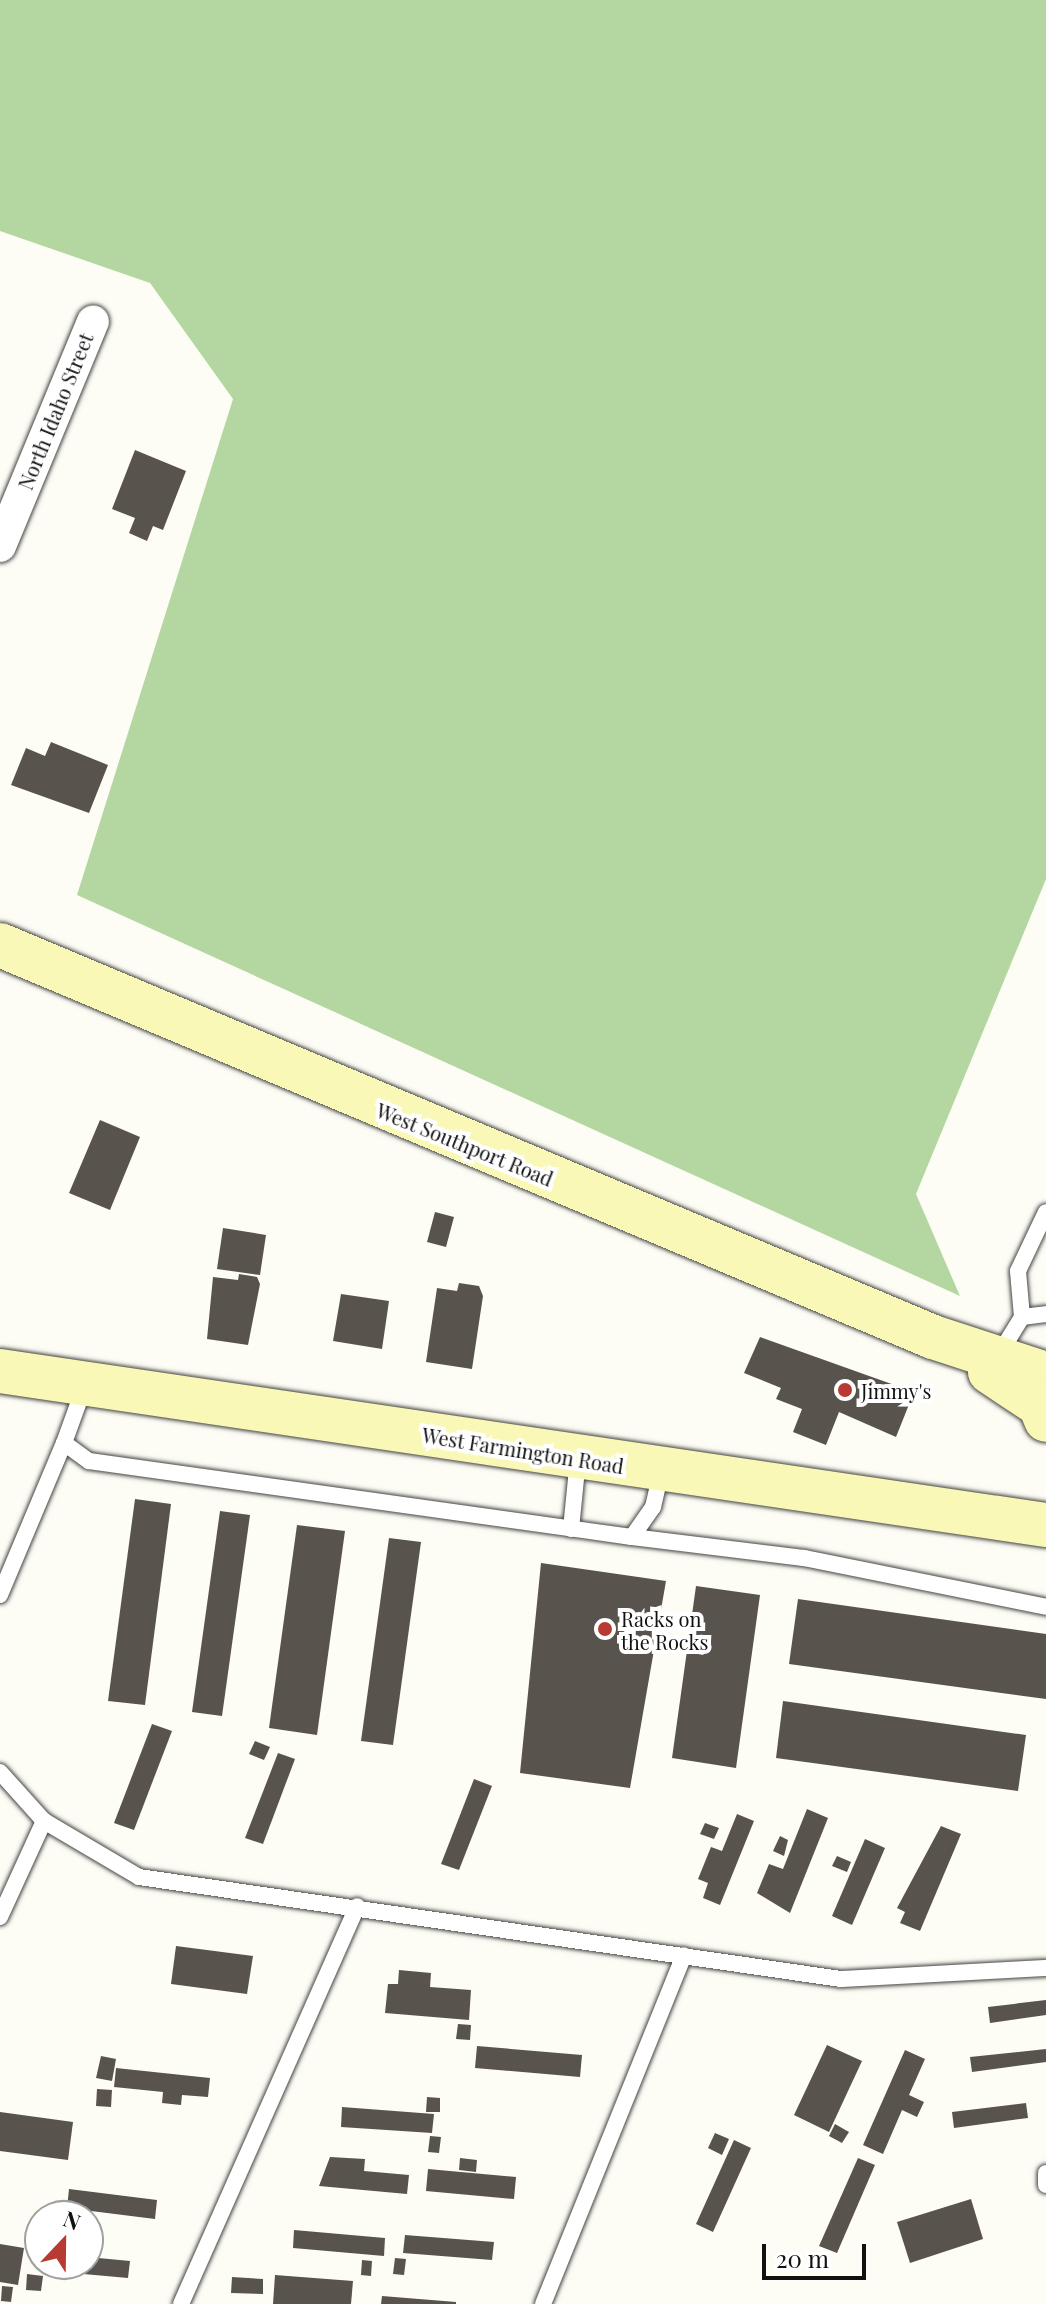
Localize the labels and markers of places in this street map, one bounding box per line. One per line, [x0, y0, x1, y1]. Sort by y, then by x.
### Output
place label: Jimmy's [861, 1378, 931, 1402]
marker: Jimmy's [836, 1381, 854, 1399]
place label: Racks on the Rocks [621, 1606, 709, 1653]
marker: Racks on the Rocks [596, 1620, 614, 1638]

